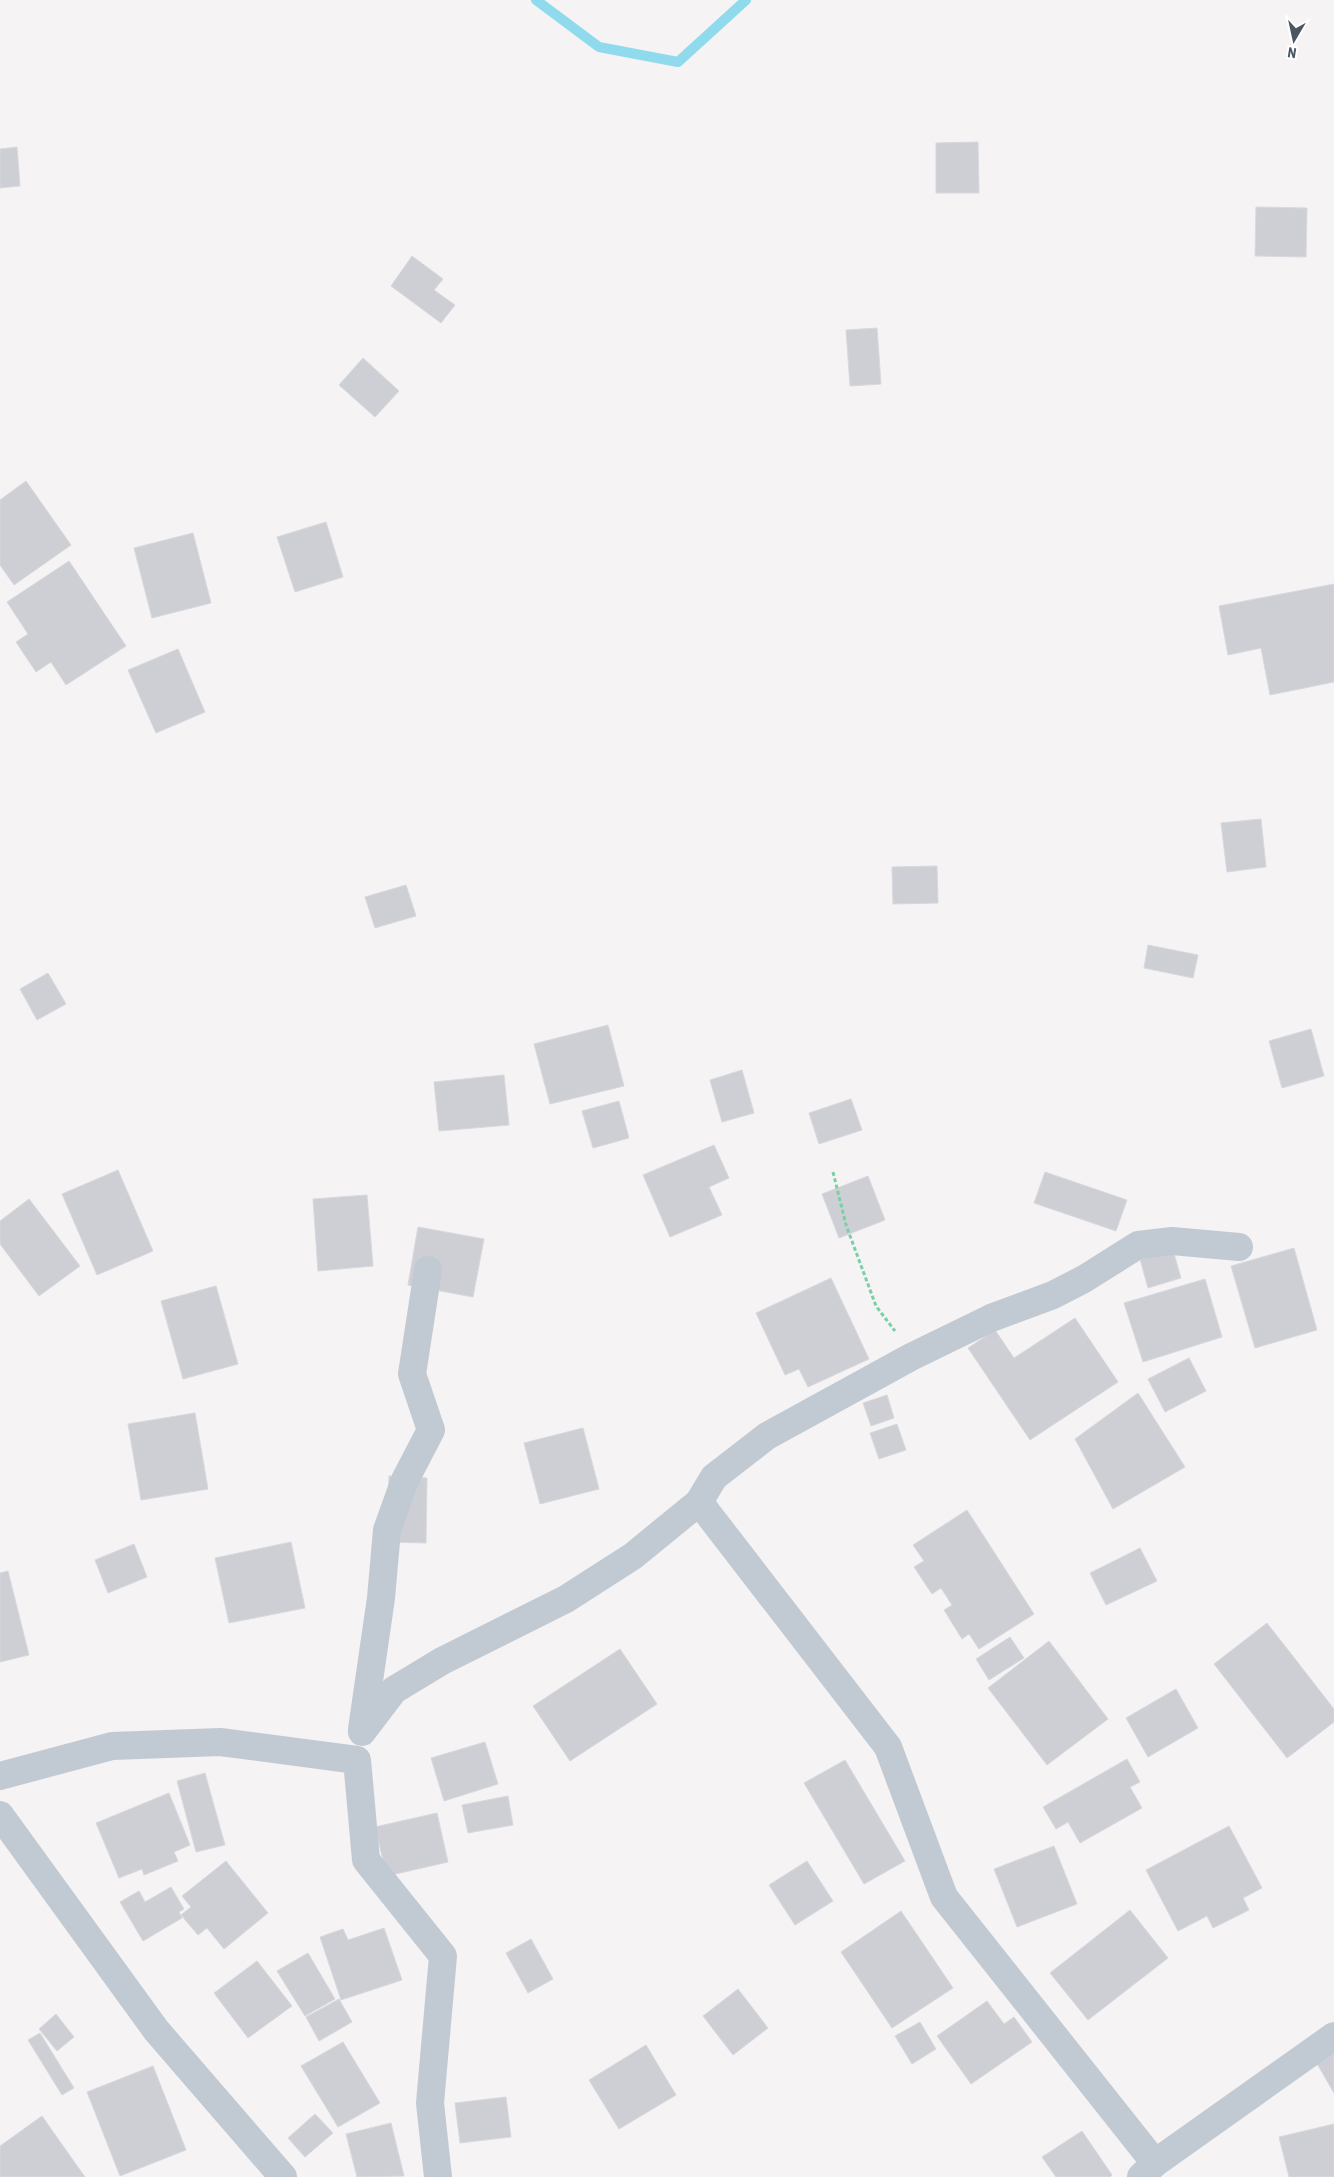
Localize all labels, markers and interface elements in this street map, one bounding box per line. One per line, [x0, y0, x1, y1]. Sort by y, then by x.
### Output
north arrow [1269, 15, 1319, 65]
text: N [1286, 44, 1297, 61]

